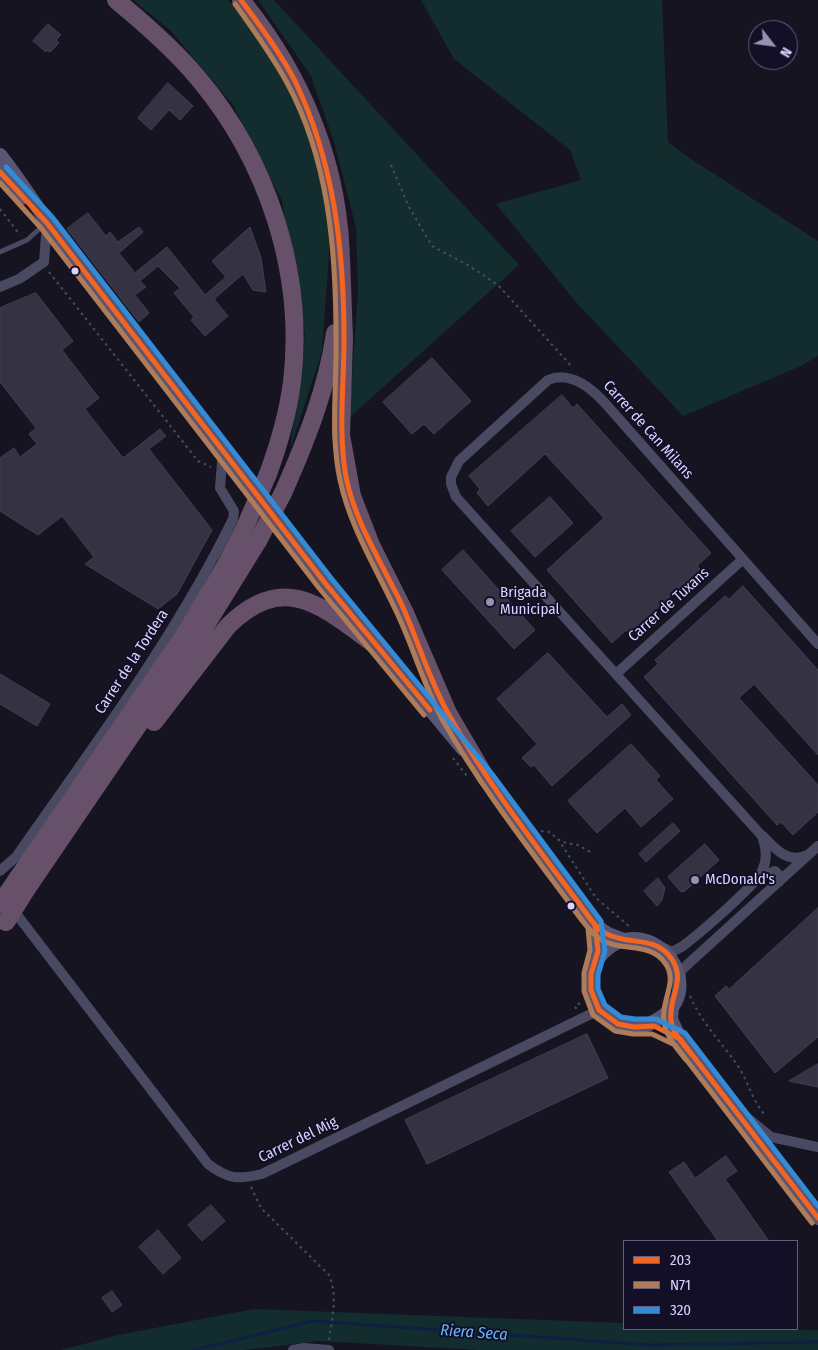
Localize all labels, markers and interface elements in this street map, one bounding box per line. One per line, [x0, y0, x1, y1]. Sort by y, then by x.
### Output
north arrow [748, 20, 798, 70]
text: N [776, 44, 795, 60]
unlabelled marker [70, 266, 80, 276]
street label: Carrer de Can Milans [599, 377, 697, 483]
street label: Carrer de Tuxans [625, 564, 713, 646]
place label: Brigada Municipal [500, 584, 559, 619]
marker: Brigada Municipal [484, 596, 496, 608]
street label: Carrer de la Tordera [91, 606, 173, 718]
place label: McDonald's [705, 871, 775, 889]
marker: McDonald's [689, 874, 701, 886]
unlabelled marker [566, 901, 576, 911]
street label: Carrer del Mig [256, 1113, 340, 1167]
legend [623, 1240, 798, 1330]
text: 203 [670, 1251, 691, 1269]
text: N71 [670, 1276, 691, 1294]
text: 320 [670, 1301, 691, 1319]
water label: Riera Seca [440, 1321, 508, 1345]

